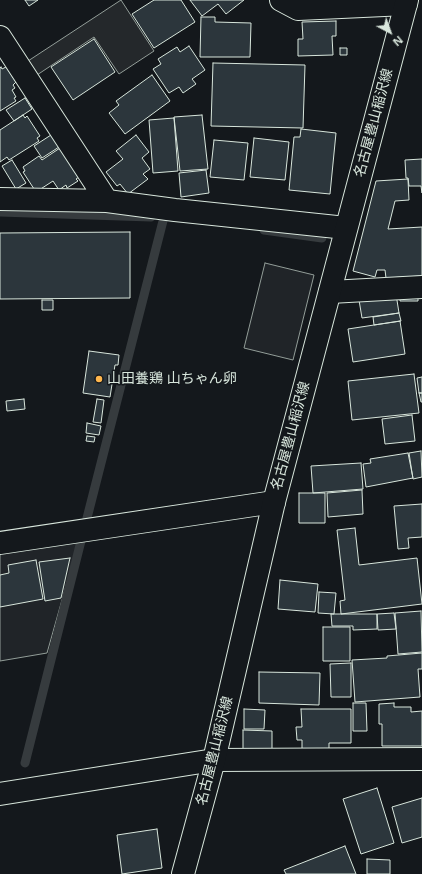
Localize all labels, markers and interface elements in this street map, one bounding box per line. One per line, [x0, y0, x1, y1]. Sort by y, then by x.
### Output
north arrow [370, 12, 410, 52]
text: N [390, 33, 407, 50]
street label: 名古屋豊山稲沢線 [351, 67, 397, 179]
place label: 山田養鶏 山ちゃん卵 [107, 371, 237, 387]
marker: 山田養鶏 山ちゃん卵 [94, 374, 104, 384]
street label: 名古屋豊山稲沢線 [268, 380, 314, 492]
street label: 名古屋豊山稲沢線 [193, 695, 237, 807]

